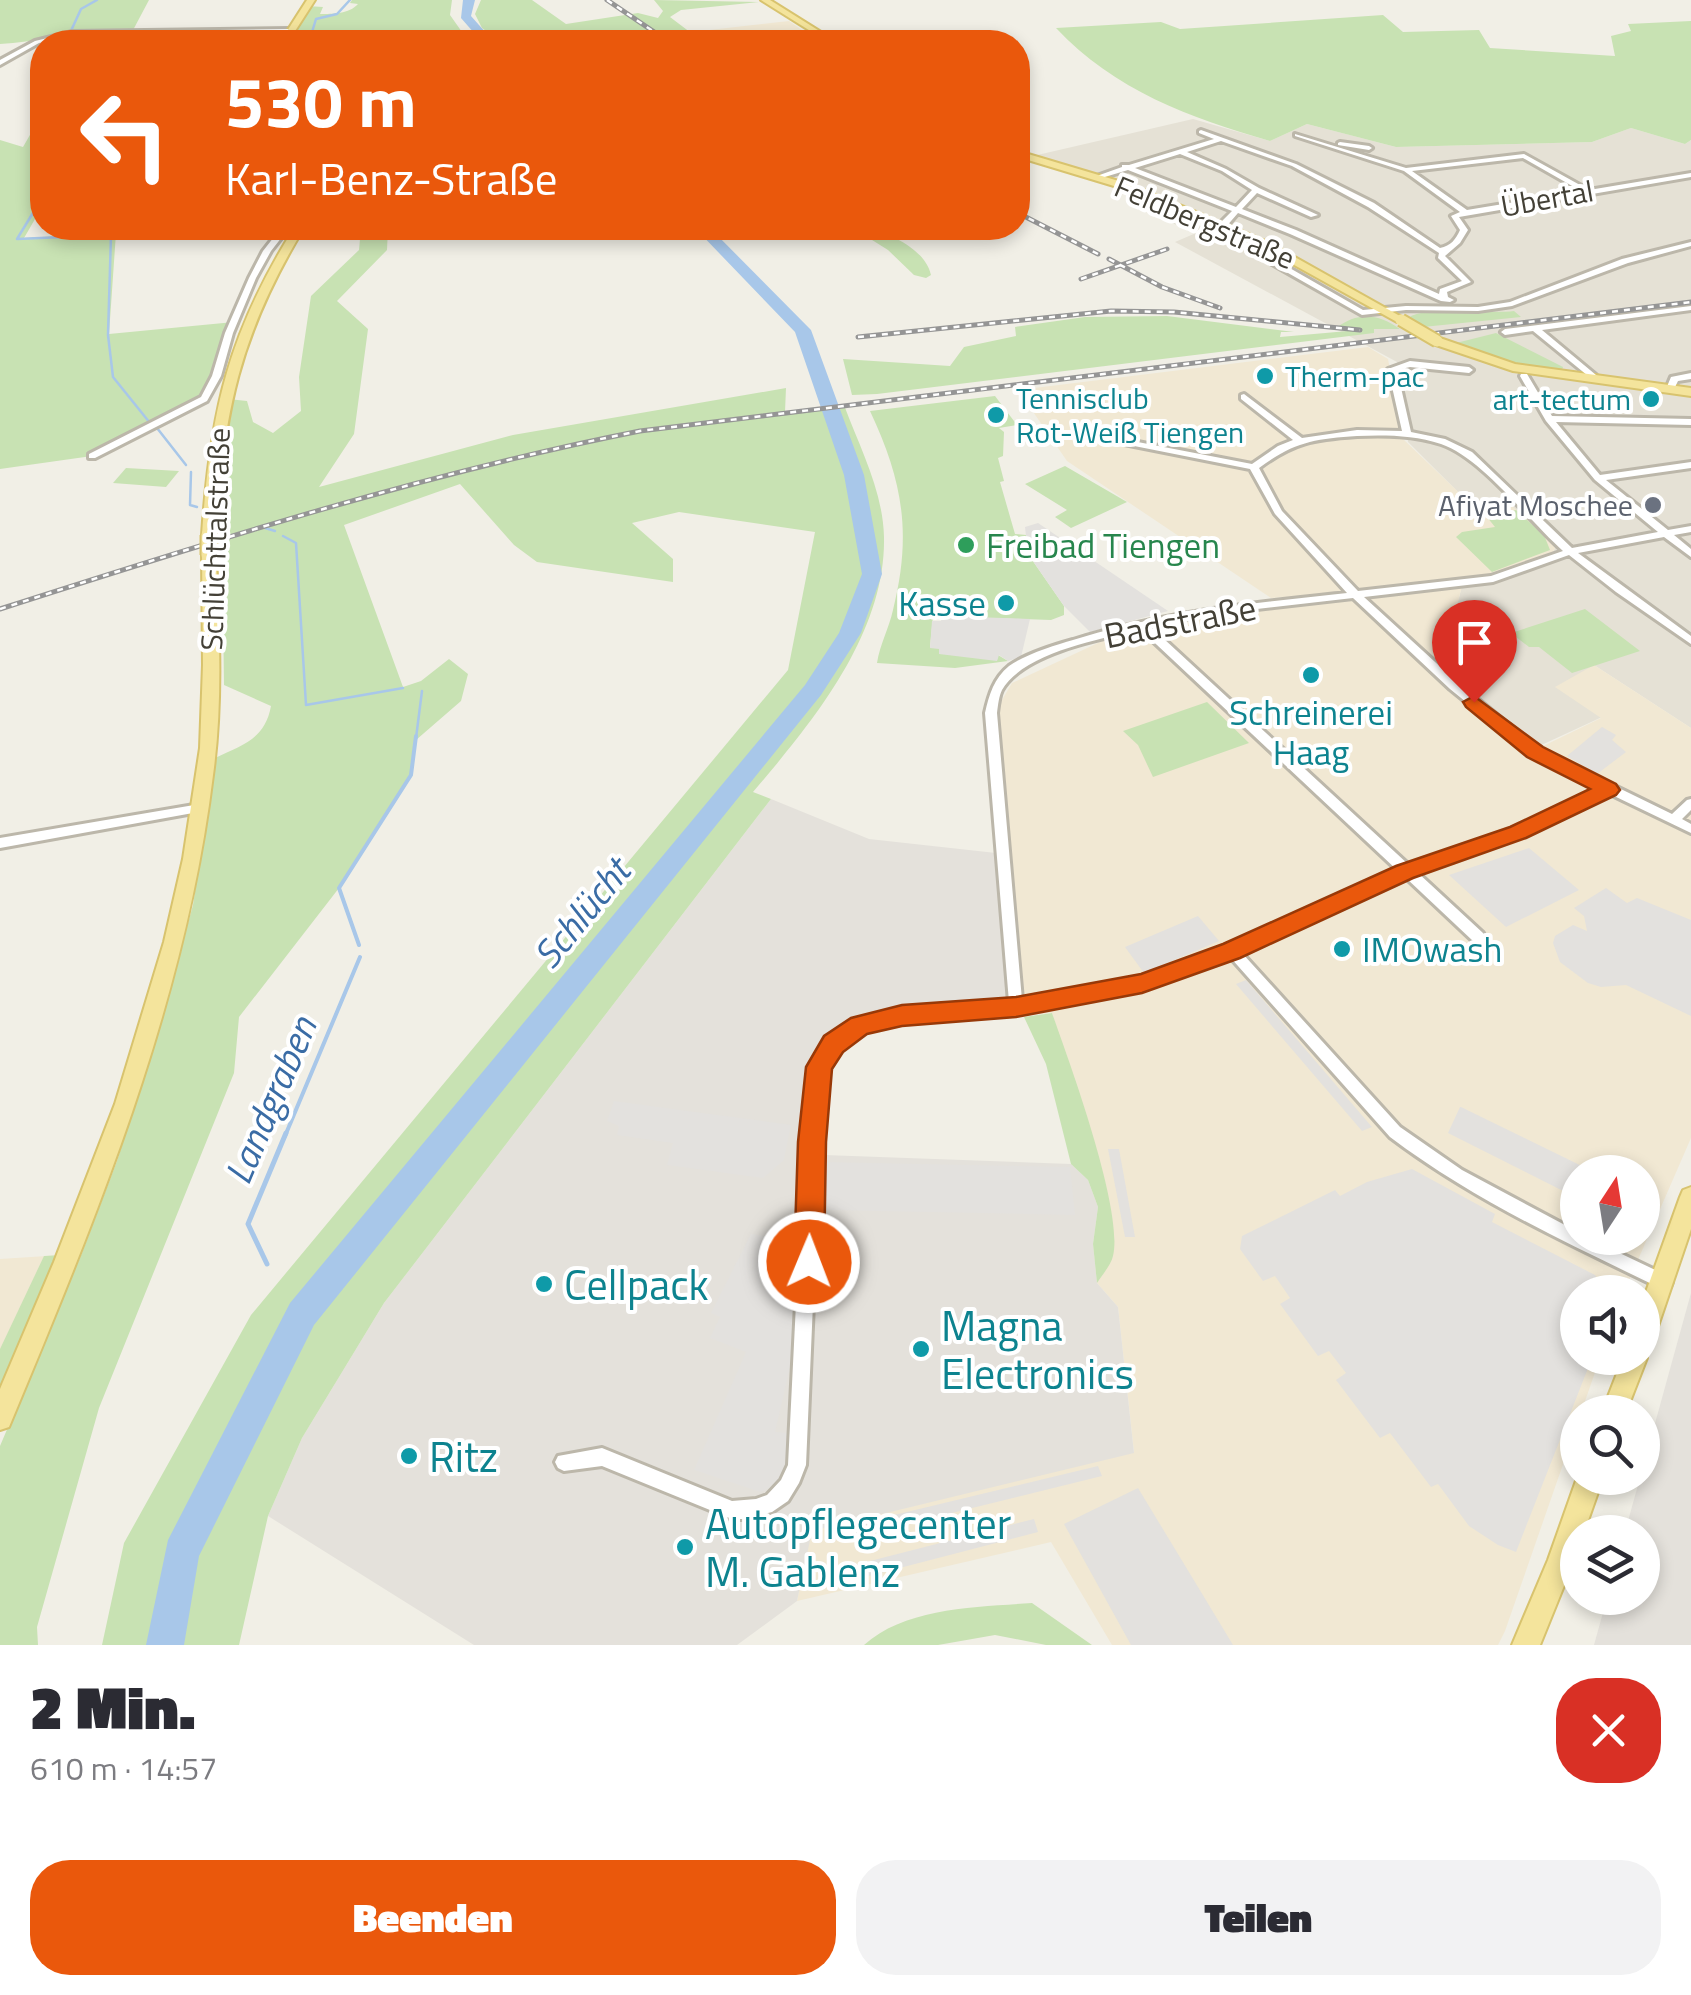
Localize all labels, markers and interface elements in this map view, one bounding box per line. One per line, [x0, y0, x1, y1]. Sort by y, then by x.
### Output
text: 530 m [225, 48, 417, 154]
icon: left [60, 70, 190, 200]
text: Karl-Benz-Straße [225, 144, 557, 212]
street label: Feldbergstraße [1108, 163, 1302, 281]
street label: Übertal [1497, 167, 1597, 229]
place label: Therm-pac [1285, 353, 1425, 399]
marker: Therm-pac [1254, 365, 1276, 387]
place label: Tennisclub Rot-Weiß Tiengen [1016, 375, 1244, 455]
place label: art-tectum [1493, 376, 1631, 422]
marker: art-tectum [1640, 388, 1662, 410]
marker: Tennisclub Rot-Weiß Tiengen [985, 404, 1007, 426]
street label: Schlüchttalstraße [188, 427, 242, 651]
place label: Afiyat Moschee [1438, 482, 1633, 528]
marker: Afiyat Moschee [1642, 494, 1664, 516]
place label: Freibad Tiengen [986, 518, 1220, 572]
marker: Freibad Tiengen [955, 534, 977, 556]
place label: Kasse [898, 576, 986, 630]
street label: Badstraße [1099, 580, 1261, 662]
marker: Kasse [995, 592, 1017, 614]
pin [1432, 600, 1517, 703]
icon: arrive [1447, 615, 1502, 670]
marker: Schreinerei Haag [1300, 664, 1322, 686]
place label: Schreinerei Haag [1229, 685, 1393, 779]
water label: Schlücht [519, 842, 646, 980]
place label: IMOwash [1362, 922, 1502, 976]
marker: IMOwash [1331, 938, 1353, 960]
water label: Landgraben [209, 1006, 332, 1193]
north arrow [1560, 1155, 1660, 1255]
map controls [1560, 1155, 1660, 1615]
position arrow [757, 1210, 861, 1314]
place label: Cellpack [564, 1252, 709, 1316]
marker: Cellpack [533, 1273, 555, 1295]
button: sound [1560, 1275, 1660, 1375]
place label: Magna Electronics [941, 1293, 1134, 1405]
marker: Magna Electronics [910, 1338, 932, 1360]
button: search [1560, 1395, 1660, 1495]
place label: Ritz [429, 1424, 498, 1488]
marker: Ritz [398, 1445, 420, 1467]
place label: Autopflegecenter M. Gablenz [705, 1491, 1011, 1603]
button: layers [1560, 1515, 1660, 1615]
marker: Autopflegecenter M. Gablenz [674, 1536, 696, 1558]
text: 2 Min. [30, 1661, 196, 1752]
button: close [1556, 1678, 1661, 1783]
text: 610 m · 14:57 [30, 1744, 217, 1792]
button: Beenden [30, 1860, 836, 1975]
button: Teilen [856, 1860, 1661, 1975]

